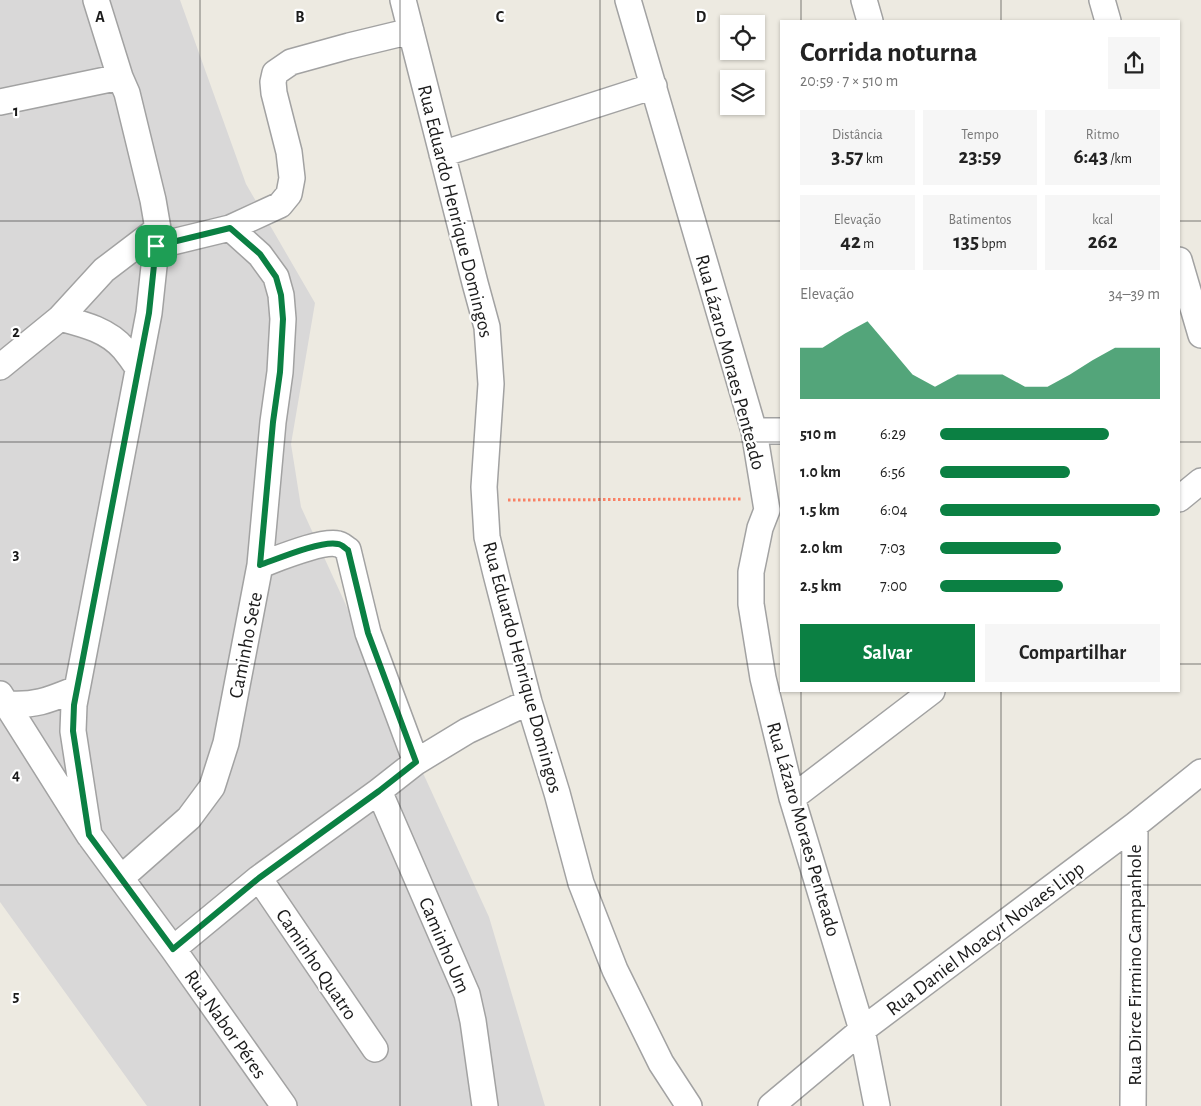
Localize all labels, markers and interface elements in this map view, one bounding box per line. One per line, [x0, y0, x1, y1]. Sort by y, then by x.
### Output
text: A [95, 9, 105, 25]
text: B [295, 9, 305, 25]
text: C [496, 9, 505, 25]
text: D [696, 9, 707, 25]
map controls [720, 15, 765, 115]
button: locate [720, 15, 765, 60]
button: share [1108, 37, 1160, 89]
text: Corrida noturna [800, 39, 978, 67]
button: layers [720, 70, 765, 115]
text: 20:59 · 7 × 510 m [800, 73, 898, 89]
street label: Rua Eduardo Henrique Domingos [414, 83, 496, 340]
text: 1 [13, 103, 19, 119]
text: Distância [832, 128, 883, 142]
text: Tempo [961, 128, 999, 142]
text: Ritmo [1086, 128, 1120, 142]
text: 3.57 [831, 146, 863, 167]
text: 23:59 [959, 146, 1001, 167]
text: 6:43 [1073, 146, 1108, 167]
text: km [863, 152, 883, 166]
text: /km [1108, 152, 1132, 166]
text: Elevação [834, 213, 881, 227]
text: Batimentos [948, 213, 1012, 227]
text: kcal [1092, 213, 1113, 227]
pin [135, 225, 177, 267]
text: 42 [840, 231, 861, 252]
text: 135 [953, 231, 979, 252]
text: 262 [1088, 231, 1118, 252]
icon: arrive [142, 232, 170, 260]
text: m [861, 237, 874, 251]
text: bpm [979, 237, 1007, 251]
street label: Rua Lázaro Moraes Penteado [692, 252, 768, 472]
text: Elevação [800, 286, 854, 302]
text: 34–39 m [1109, 286, 1160, 302]
text: 2 [12, 324, 20, 340]
text: 510 m [800, 426, 836, 442]
text: 6:29 [880, 426, 906, 442]
text: 1.0 km [800, 464, 841, 480]
text: 6:56 [880, 464, 905, 480]
text: 1.5 km [800, 502, 840, 518]
text: 6:04 [880, 502, 907, 518]
street label: Rua Eduardo Henrique Domingos [479, 539, 565, 795]
text: 2.0 km [800, 540, 843, 556]
text: 7:03 [880, 540, 905, 556]
text: 3 [13, 546, 20, 562]
text: 2.5 km [800, 578, 841, 594]
text: 7:00 [880, 578, 907, 594]
street label: Caminho Sete [226, 590, 266, 700]
button: Salvar [800, 624, 975, 682]
button: Compartilhar [985, 624, 1160, 682]
street label: Rua Lázaro Moraes Penteado [763, 720, 843, 939]
text: 4 [12, 767, 20, 783]
street label: Rua Dirce Firmino Campanhole [1125, 844, 1145, 1086]
street label: Rua Daniel Moacyr Novaes Lipp [883, 858, 1088, 1020]
street label: Caminho Um [415, 894, 473, 996]
street label: Caminho Quatro [272, 906, 361, 1024]
street label: Rua Nabor Péres [180, 967, 270, 1083]
text: 5 [13, 988, 20, 1004]

